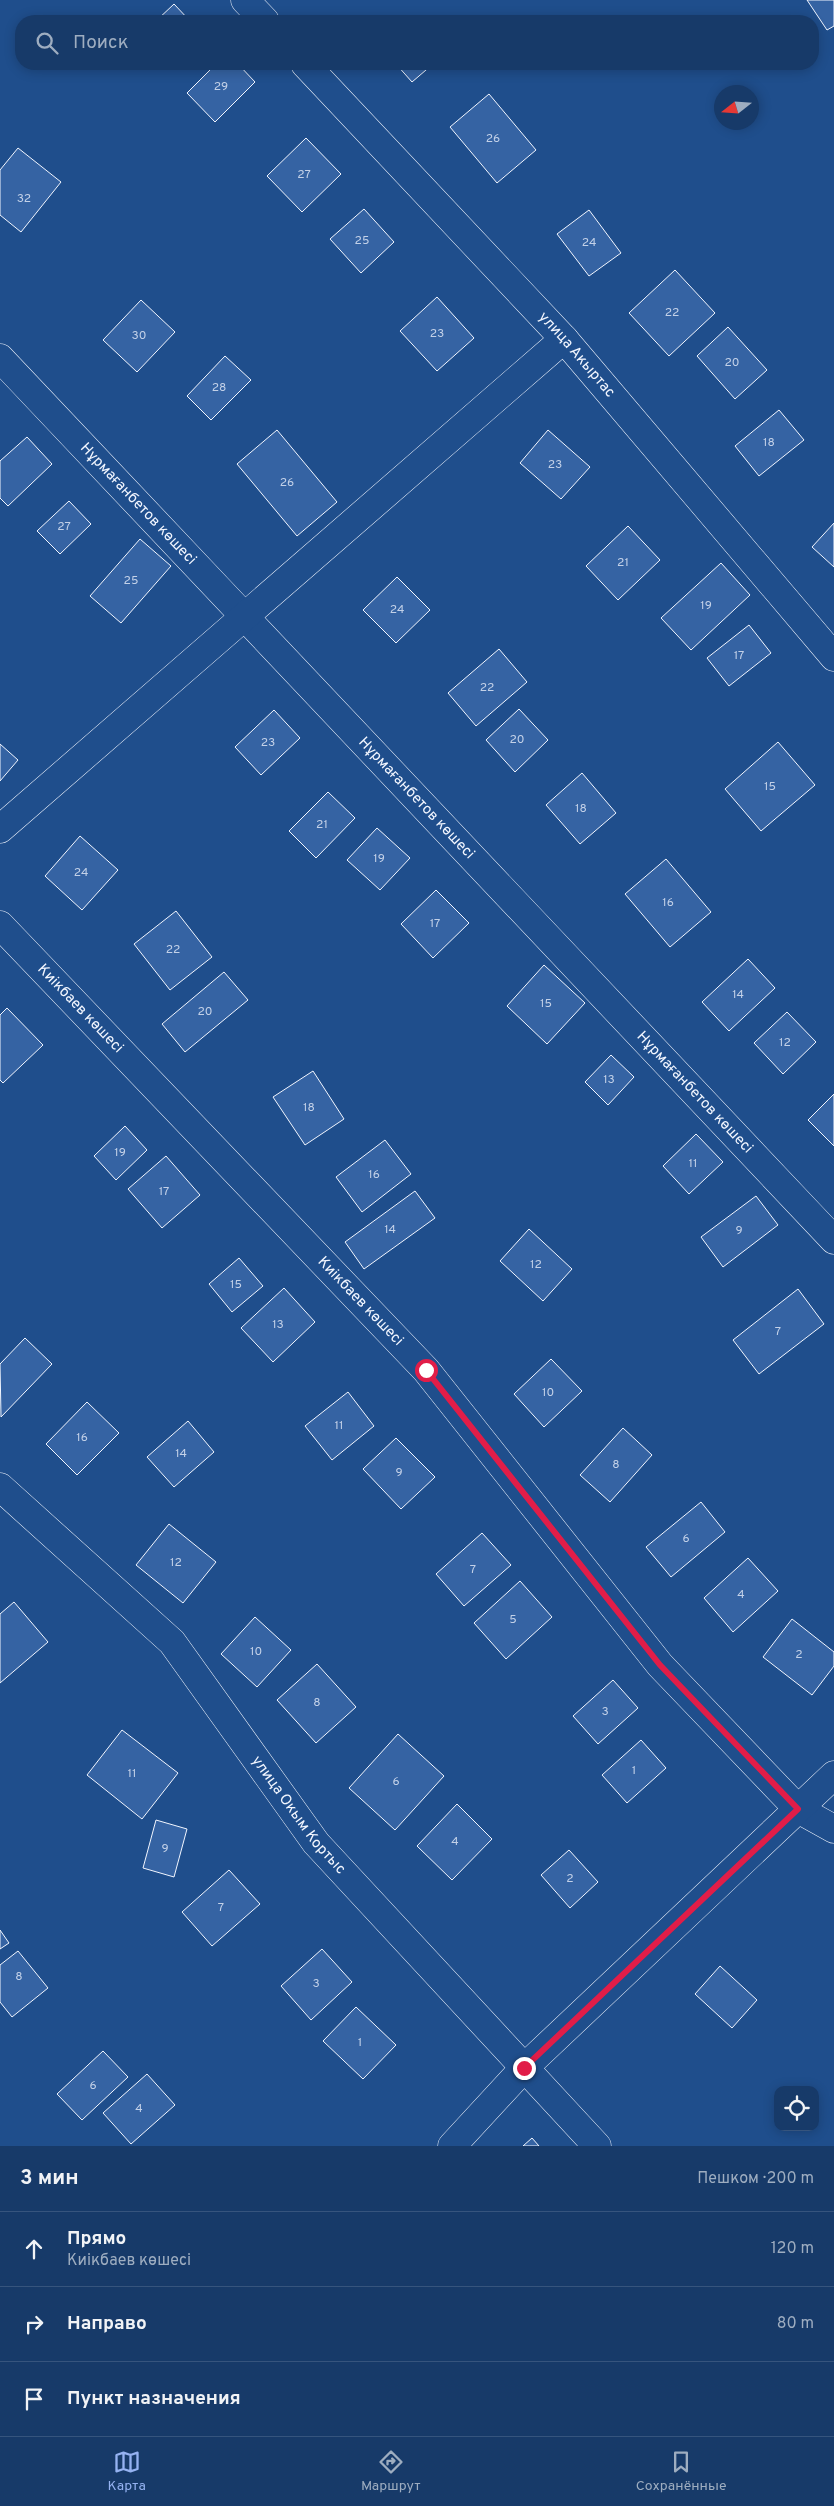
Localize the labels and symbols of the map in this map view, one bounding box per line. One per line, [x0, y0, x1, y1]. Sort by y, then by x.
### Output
house number: 29 [214, 79, 228, 95]
north arrow [714, 85, 759, 130]
house number: 26 [486, 131, 500, 147]
house number: 27 [297, 167, 311, 183]
house number: 32 [17, 191, 31, 207]
house number: 25 [355, 233, 369, 249]
house number: 24 [582, 235, 596, 251]
house number: 22 [665, 305, 679, 321]
street label: улица Акыртас [534, 308, 619, 402]
house number: 23 [430, 326, 444, 342]
house number: 30 [132, 328, 146, 344]
house number: 20 [724, 355, 740, 371]
house number: 28 [212, 380, 226, 396]
house number: 18 [763, 435, 775, 451]
street label: Нұрмағанбетов көшесі [76, 439, 200, 569]
house number: 23 [548, 457, 562, 473]
house number: 26 [280, 475, 294, 491]
house number: 27 [57, 519, 71, 535]
house number: 21 [617, 555, 629, 571]
house number: 25 [124, 573, 138, 589]
house number: 19 [700, 598, 712, 614]
house number: 24 [390, 602, 404, 618]
house number: 17 [734, 648, 744, 664]
house number: 22 [480, 680, 494, 696]
house number: 20 [509, 732, 525, 748]
street label: Нұрмағанбетов көшесі [354, 733, 479, 863]
house number: 23 [261, 735, 275, 751]
house number: 15 [764, 779, 776, 795]
house number: 18 [575, 801, 587, 817]
house number: 21 [316, 817, 328, 833]
house number: 19 [373, 851, 385, 867]
house number: 24 [74, 865, 88, 881]
house number: 16 [662, 895, 674, 911]
house number: 17 [430, 916, 440, 932]
house number: 22 [166, 942, 180, 958]
street label: Киікбаев көшесі [33, 960, 127, 1057]
house number: 14 [732, 987, 744, 1003]
house number: 15 [540, 996, 552, 1012]
house number: 20 [197, 1004, 213, 1020]
street label: Нұрмағанбетов көшесі [632, 1028, 757, 1158]
house number: 12 [779, 1035, 791, 1051]
house number: 13 [603, 1072, 615, 1088]
house number: 18 [303, 1100, 315, 1116]
house number: 19 [114, 1145, 126, 1161]
house number: 11 [689, 1156, 697, 1172]
house number: 16 [368, 1167, 380, 1183]
house number: 17 [159, 1184, 169, 1200]
house number: 14 [384, 1222, 396, 1238]
house number: 9 [735, 1223, 743, 1239]
street label: Киікбаев көшесі [313, 1253, 407, 1350]
house number: 12 [530, 1257, 542, 1273]
house number: 15 [230, 1277, 242, 1293]
house number: 13 [272, 1317, 284, 1333]
house number: 7 [775, 1324, 781, 1340]
route start [415, 1359, 438, 1382]
house number: 10 [542, 1385, 554, 1401]
house number: 11 [335, 1418, 343, 1434]
house number: 16 [76, 1430, 88, 1446]
house number: 14 [175, 1446, 187, 1462]
house number: 8 [612, 1457, 620, 1473]
house number: 9 [395, 1465, 403, 1481]
house number: 6 [682, 1531, 690, 1547]
house number: 12 [170, 1555, 182, 1571]
house number: 7 [470, 1562, 476, 1578]
house number: 4 [737, 1587, 745, 1603]
house number: 5 [509, 1612, 517, 1628]
house number: 10 [250, 1644, 262, 1660]
house number: 2 [795, 1647, 803, 1663]
house number: 8 [313, 1695, 321, 1711]
house number: 3 [601, 1704, 609, 1720]
street label: улица Окым Кортыс [247, 1752, 350, 1878]
house number: 1 [632, 1763, 636, 1779]
house number: 11 [128, 1766, 136, 1782]
house number: 6 [392, 1774, 400, 1790]
house number: 4 [451, 1834, 459, 1850]
house number: 9 [161, 1841, 169, 1857]
house number: 2 [566, 1871, 574, 1887]
house number: 7 [218, 1900, 224, 1916]
house number: 8 [15, 1969, 23, 1985]
house number: 3 [312, 1976, 320, 1992]
house number: 1 [358, 2035, 362, 2051]
route end [513, 2057, 536, 2080]
house number: 6 [89, 2078, 97, 2094]
house number: 4 [135, 2101, 143, 2117]

